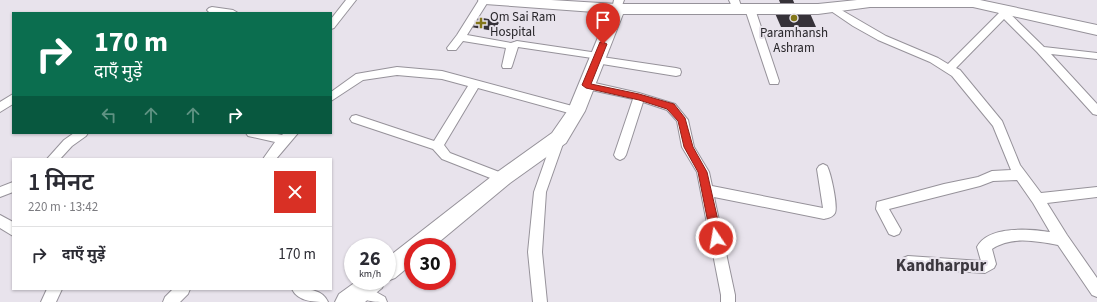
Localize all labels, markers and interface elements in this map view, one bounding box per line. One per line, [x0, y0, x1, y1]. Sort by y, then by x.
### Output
pin [586, 3, 620, 44]
place label: Om Sai Ram Hospital [490, 8, 556, 41]
icon: arrive [592, 9, 614, 31]
marker: Paramhansh Ashram [789, 13, 799, 23]
marker: Om Sai Ram Hospital [475, 17, 487, 29]
text: 170 m [94, 22, 168, 62]
place label: Paramhansh Ashram [760, 24, 828, 57]
icon: right [28, 28, 80, 80]
text: दाएँ मुड़ें [94, 59, 142, 84]
icon: left [98, 104, 120, 126]
icon: ahead [140, 104, 162, 126]
icon: ahead [182, 104, 204, 126]
icon: right [224, 104, 246, 126]
text: 1 मिनट [28, 165, 94, 200]
button: close [274, 171, 316, 213]
text: 220 m · 13:42 [28, 198, 98, 216]
position arrow [695, 217, 737, 259]
speed limit sign: 30 [404, 238, 456, 290]
icon: right [28, 244, 50, 266]
text: दाएँ मुड़ें [62, 244, 105, 265]
text: 170 m [278, 244, 316, 265]
text: 26 [359, 245, 381, 273]
district label: Kandharpur [896, 254, 986, 278]
text: km/h [359, 267, 381, 281]

